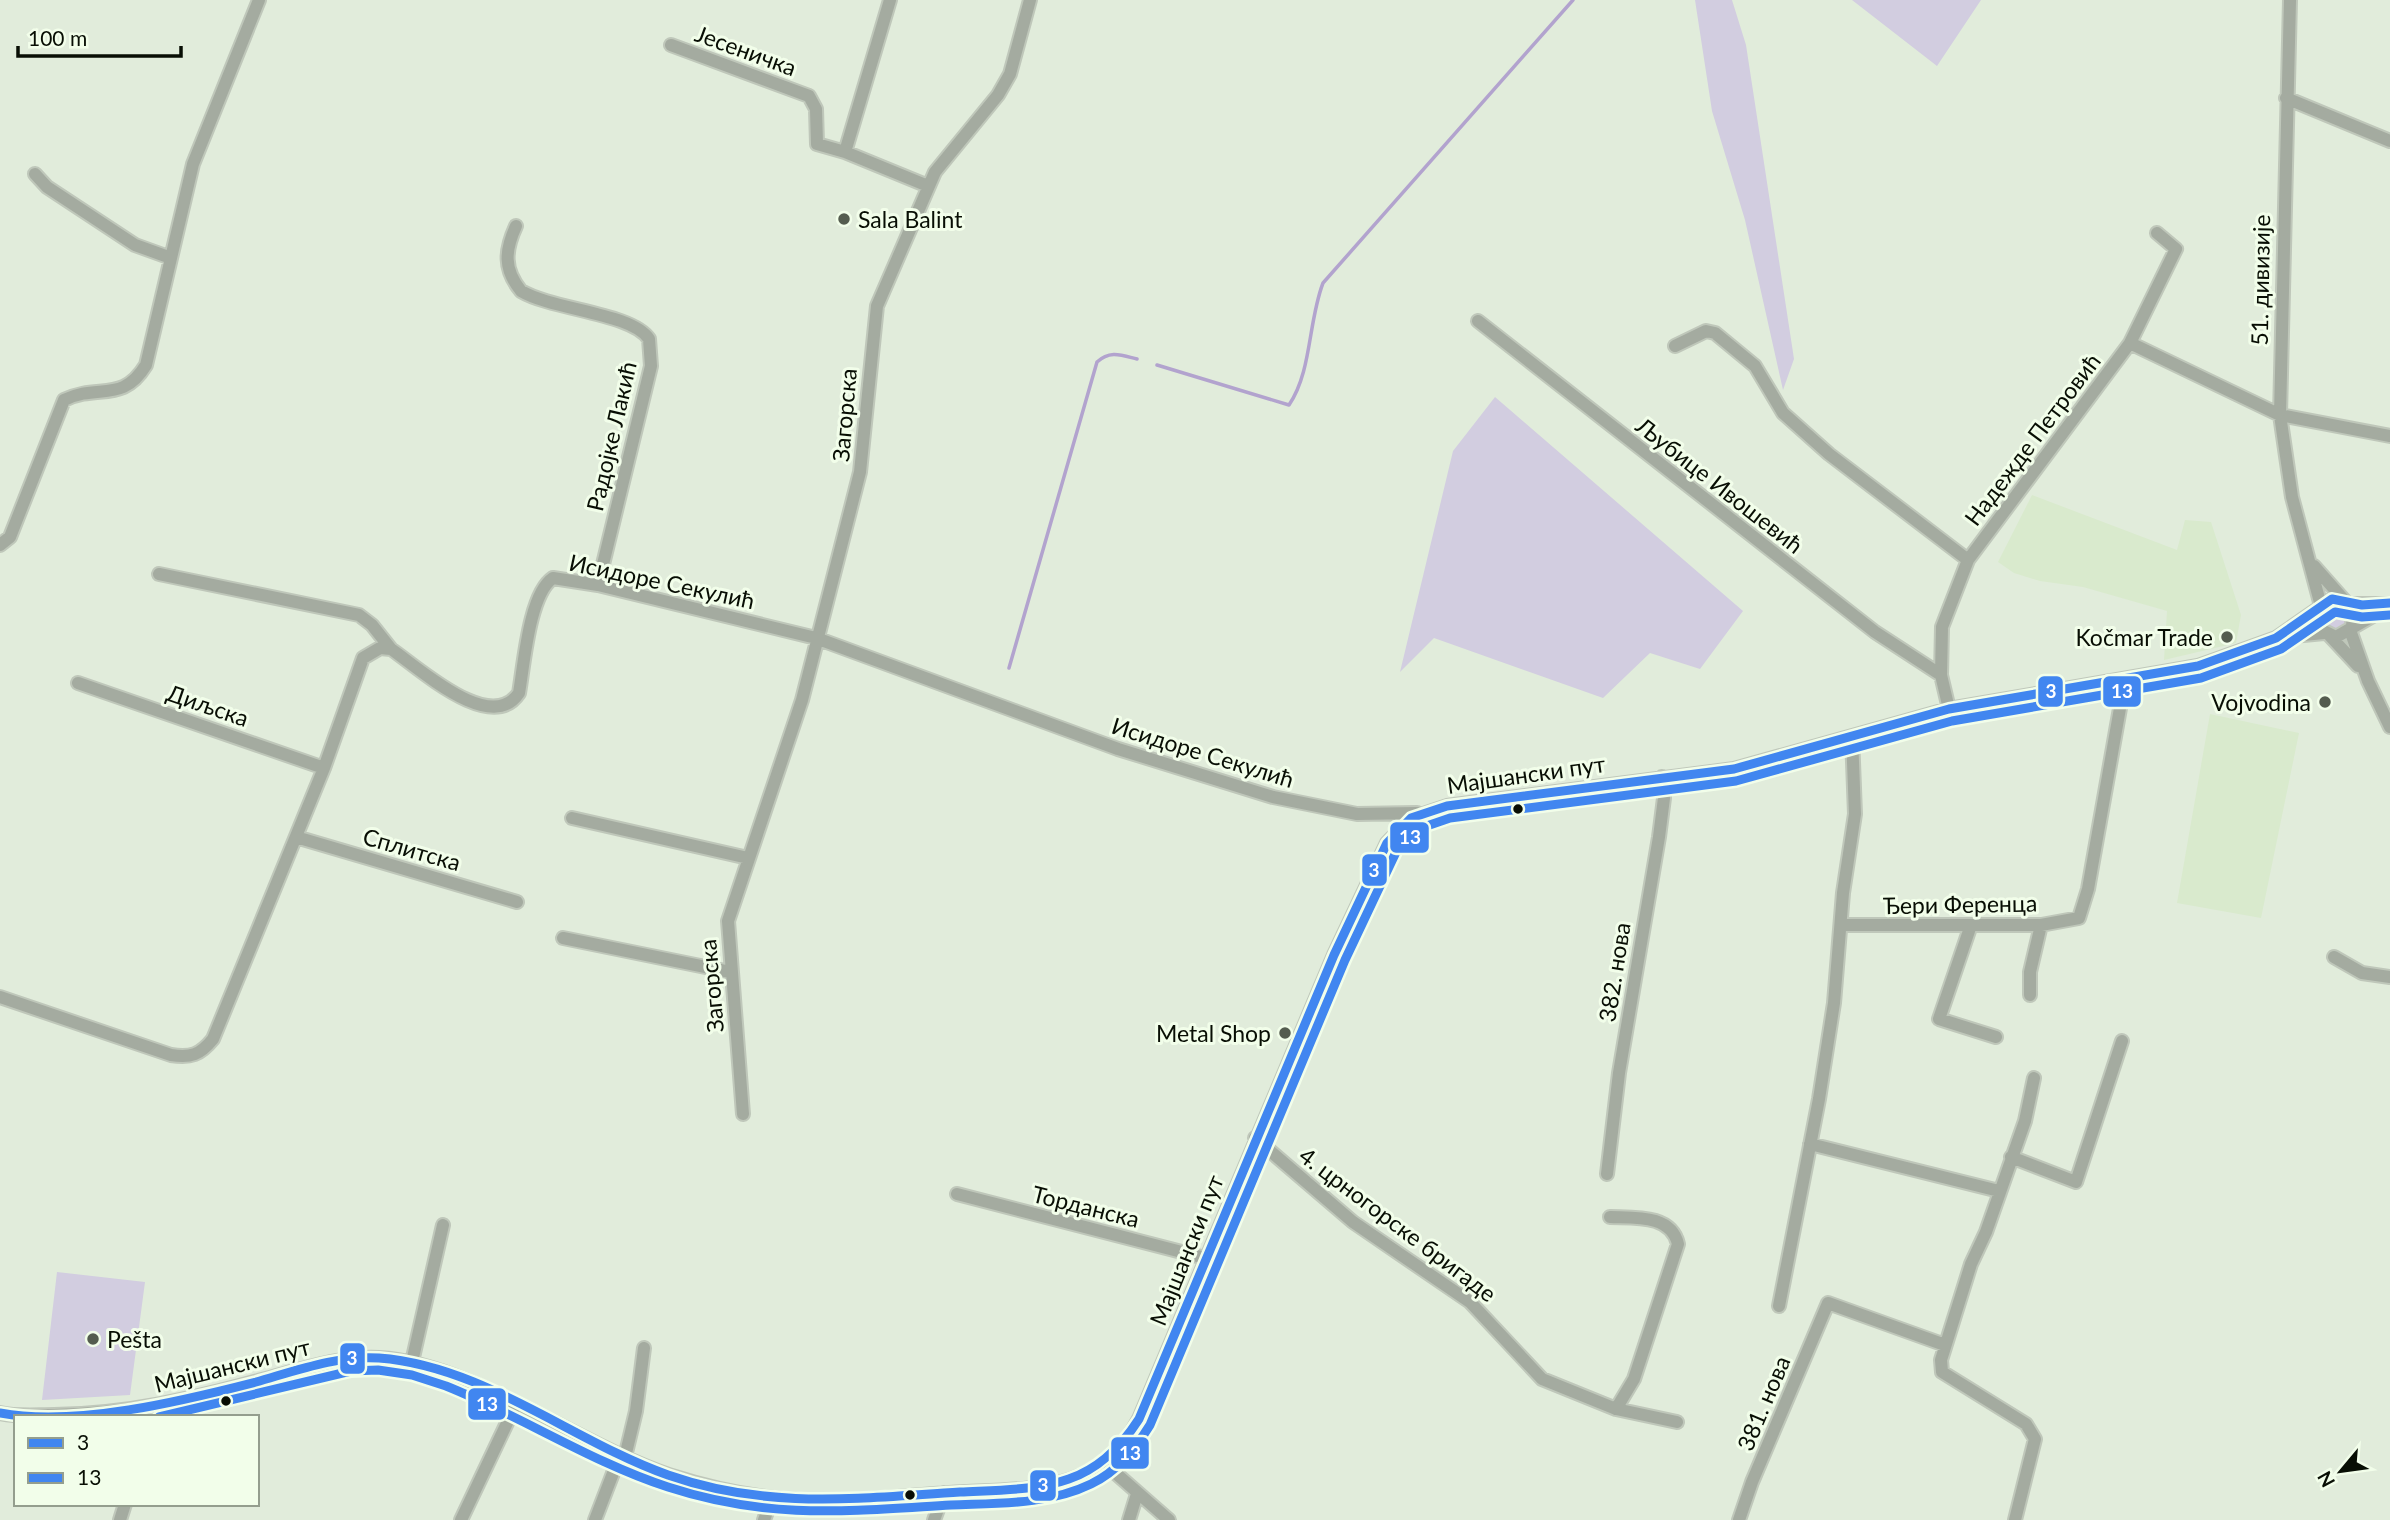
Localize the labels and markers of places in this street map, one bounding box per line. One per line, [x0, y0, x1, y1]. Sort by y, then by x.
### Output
place label: Sala Balint [858, 205, 963, 233]
marker: Sala Balint [836, 211, 852, 227]
place label: Kočmar Trade [2075, 623, 2213, 651]
marker: Kočmar Trade [2219, 629, 2235, 645]
place label: Vojvodina [2211, 688, 2311, 716]
marker: Vojvodina [2317, 694, 2333, 710]
unlabelled marker [1511, 802, 1525, 816]
place label: Metal Shop [1156, 1019, 1271, 1047]
marker: Metal Shop [1277, 1025, 1293, 1041]
place label: Pešta [107, 1325, 162, 1353]
marker: Pešta [85, 1331, 101, 1347]
unlabelled marker [219, 1394, 233, 1408]
unlabelled marker [903, 1488, 917, 1502]

